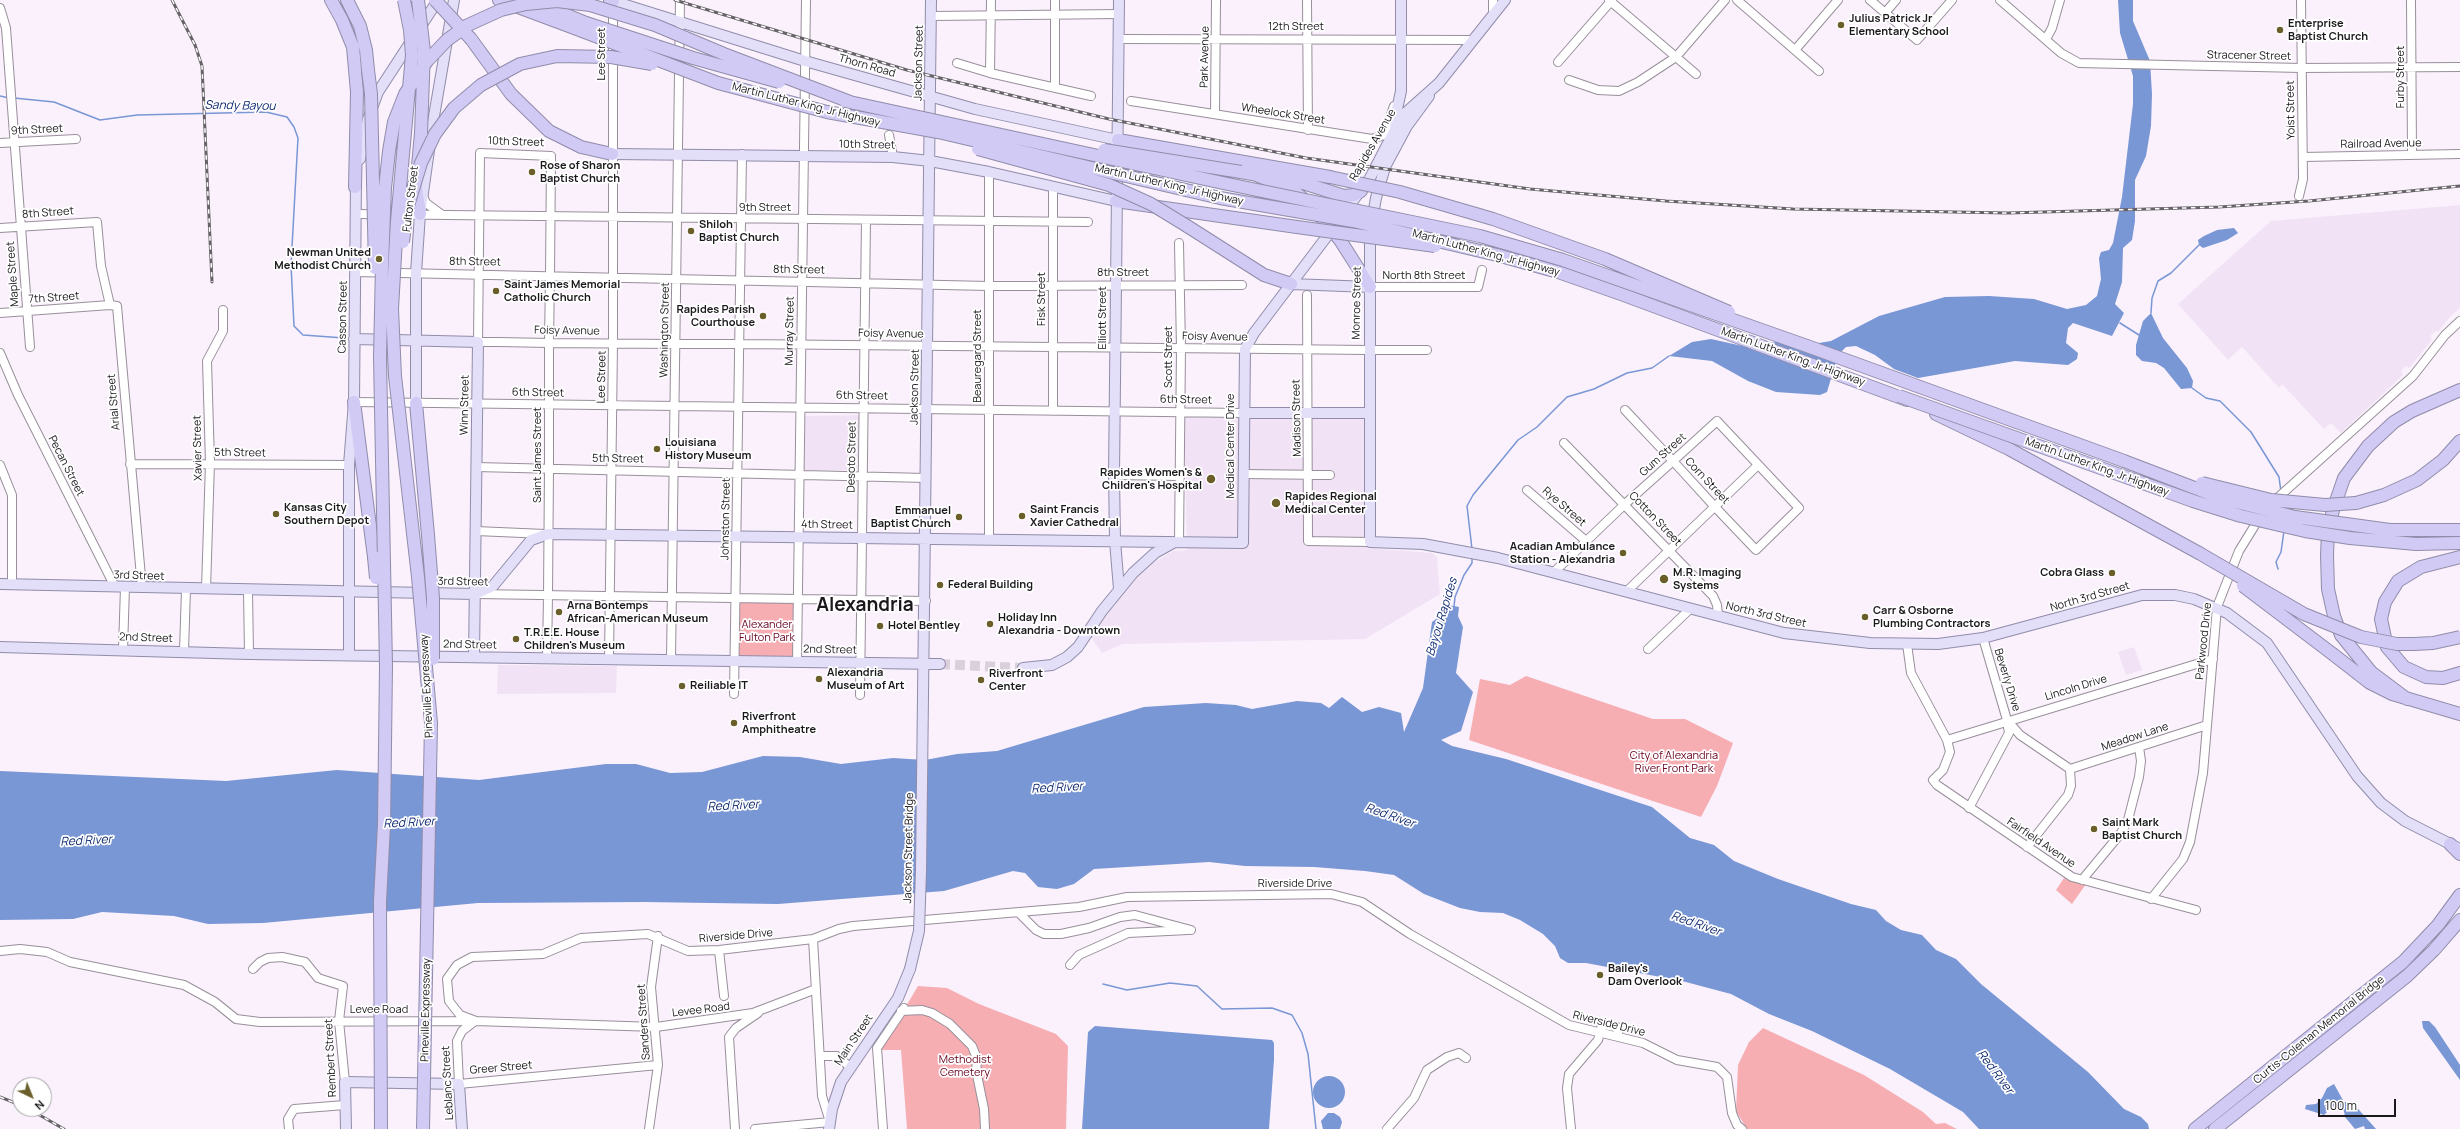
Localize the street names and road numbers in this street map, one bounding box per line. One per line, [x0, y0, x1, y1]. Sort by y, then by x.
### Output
street label: 12th Street [1268, 20, 1324, 34]
street label: Jackson Street [912, 25, 926, 101]
street label: Park Avenue [1198, 26, 1212, 88]
street label: Lee Street [595, 28, 609, 80]
street label: Furby Street [2394, 46, 2408, 108]
street label: Stracener Street [2207, 49, 2291, 63]
street label: Thorn Road [837, 52, 897, 80]
street label: Martin Luther King, Jr Highway [731, 80, 881, 130]
street label: Yoist Street [2284, 80, 2298, 140]
street label: Wheelock Street [1240, 101, 1326, 127]
street label: Rapides Avenue [1347, 107, 1399, 183]
street label: 9th Street [11, 122, 63, 138]
street label: 10th Street [488, 134, 544, 150]
street label: Railroad Avenue [2340, 137, 2422, 151]
street label: 10th Street [839, 138, 895, 152]
street label: Martin Luther King, Jr Highway [1093, 161, 1245, 209]
street label: Fulton Street [400, 165, 422, 233]
street label: 9th Street [739, 201, 791, 215]
street label: 8th Street [22, 205, 74, 221]
street label: Martin Luther King, Jr Highway [1411, 227, 1561, 279]
street label: Maple Street [4, 241, 22, 307]
street label: 8th Street [449, 255, 501, 269]
street label: 8th Street [773, 263, 825, 277]
street label: 8th Street [1097, 266, 1149, 280]
street label: Monroe Street [1350, 266, 1364, 340]
street label: North 8th Street [1383, 269, 1465, 283]
street label: Fisk Street [1035, 272, 1049, 326]
street label: Casson Street [336, 280, 350, 354]
street label: Washington Street [658, 282, 672, 378]
street label: Elliott Street [1096, 286, 1110, 350]
street label: 7th Street [28, 290, 80, 306]
street label: Murray Street [783, 296, 797, 366]
street label: Beauregard Street [971, 309, 985, 403]
street label: Foisy Avenue [534, 324, 600, 338]
street label: Martin Luther King, Jr Highway [1719, 325, 1867, 389]
street label: Scott Street [1162, 326, 1176, 388]
street label: Foisy Avenue [858, 327, 924, 341]
street label: Foisy Avenue [1182, 330, 1248, 344]
street label: Jackson Street [908, 349, 922, 425]
street label: Lee Street [595, 350, 609, 404]
street label: Arial Street [105, 373, 123, 431]
street label: Winn Street [458, 375, 472, 435]
street label: Madison Street [1290, 379, 1304, 457]
street label: 6th Street [512, 386, 564, 400]
street label: 6th Street [836, 389, 888, 403]
street label: 6th Street [1160, 393, 1212, 407]
street label: Medical Center Drive [1224, 394, 1238, 498]
street label: Saint James Street [531, 407, 545, 503]
street label: Xavier Street [191, 415, 205, 481]
street label: Desoto Street [845, 421, 859, 493]
street label: Gum Street [1637, 431, 1689, 479]
street label: Pecan Street [45, 433, 87, 499]
street label: Martin Luther King, Jr Highway [2023, 435, 2171, 499]
street label: 5th Street [214, 446, 266, 460]
street label: 5th Street [592, 452, 644, 466]
street label: Corn Street [1682, 455, 1732, 507]
street label: Johnston Street [719, 478, 733, 560]
street label: Rye Street [1539, 484, 1589, 530]
street label: Cotton Street [1626, 489, 1684, 549]
street label: 4th Street [801, 518, 853, 532]
street label: 3rd Street [113, 569, 165, 583]
street label: 3rd Street [437, 575, 489, 589]
street label: North 3rd Street [2049, 579, 2131, 615]
street label: North 3rd Street [1725, 599, 1807, 631]
street label: Parkwood Drive [2193, 602, 2215, 680]
street label: 2nd Street [119, 630, 173, 646]
street label: Pineville Expressway [418, 634, 436, 738]
street label: 2nd Street [443, 638, 497, 652]
street label: 2nd Street [803, 643, 857, 657]
street label: Beverly Drive [1991, 647, 2023, 713]
street label: Lincoln Drive [2043, 672, 2109, 704]
street label: Meadow Lane [2100, 720, 2170, 754]
street label: Jackson Street Bridge [901, 792, 917, 904]
street label: Fairfield Avenue [2004, 815, 2078, 871]
street label: Riverside Drive [1258, 877, 1332, 891]
street label: Riverside Drive [698, 926, 774, 946]
street label: Pineville Expressway [418, 958, 434, 1062]
street label: Curtis-Coleman Memorial Bridge [2251, 973, 2387, 1087]
street label: Sanders Street [635, 983, 653, 1061]
street label: Levee Road [671, 1000, 731, 1020]
street label: Levee Road [350, 1003, 408, 1017]
street label: Riverside Drive [1571, 1009, 1647, 1039]
street label: Main Street [832, 1012, 876, 1068]
street label: Rembert Street [322, 1019, 340, 1097]
street label: Leblanc Street [439, 1046, 457, 1120]
street label: Greer Street [469, 1059, 533, 1077]

